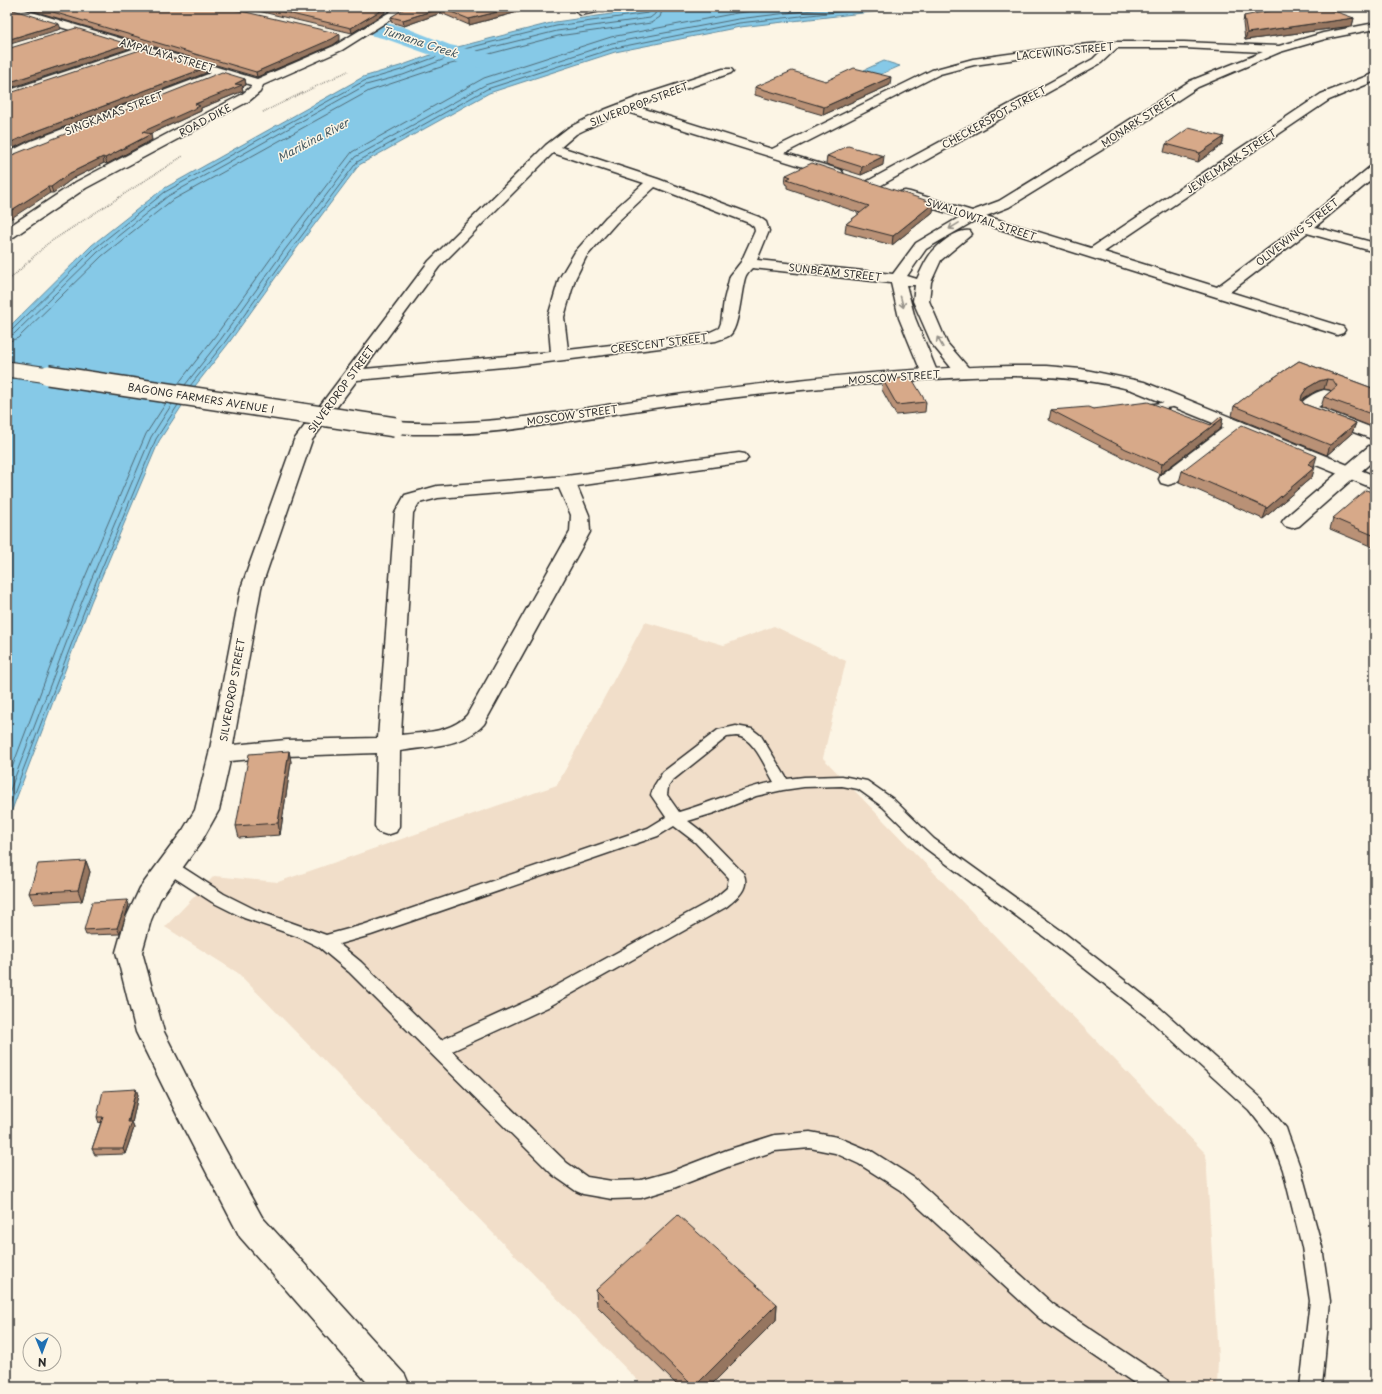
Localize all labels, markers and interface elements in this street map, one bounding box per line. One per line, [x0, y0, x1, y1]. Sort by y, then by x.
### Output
water label: Tumana Creek [380, 21, 461, 62]
street label: AMPALAYA STREET [118, 34, 217, 75]
street label: LACEWING STREET [1016, 38, 1114, 63]
street label: SILVERDROP STREET [587, 78, 690, 129]
street label: CHECKERSPOT STREET [939, 81, 1049, 152]
street label: SINGKAMAS STREET [62, 87, 165, 138]
street label: MONARK STREET [1098, 89, 1180, 150]
street label: ROAD DIKE [176, 99, 234, 140]
water label: Marikina River [274, 113, 353, 165]
street label: JEWELMARK STREET [1182, 125, 1279, 197]
street label: SWALLOWTAIL STREET [924, 194, 1038, 244]
street label: OLIVEWING STREET [1252, 194, 1341, 269]
one-way arrow [948, 223, 960, 231]
street label: SUNBEAM STREET [788, 259, 883, 284]
one-way arrow [899, 295, 907, 308]
street label: CRESCENT STREET [610, 329, 708, 356]
one-way arrow [936, 336, 943, 348]
street label: SILVERDROP STREET [304, 342, 377, 435]
street label: MOSCOW STREET [848, 366, 940, 387]
street label: BAGONG FARMERS AVENUE I [127, 379, 275, 417]
street label: MOSCOW STREET [525, 401, 619, 428]
street label: SILVERDROP STREET [215, 637, 248, 743]
north arrow [22, 1332, 62, 1372]
text: N [37, 1354, 47, 1371]

